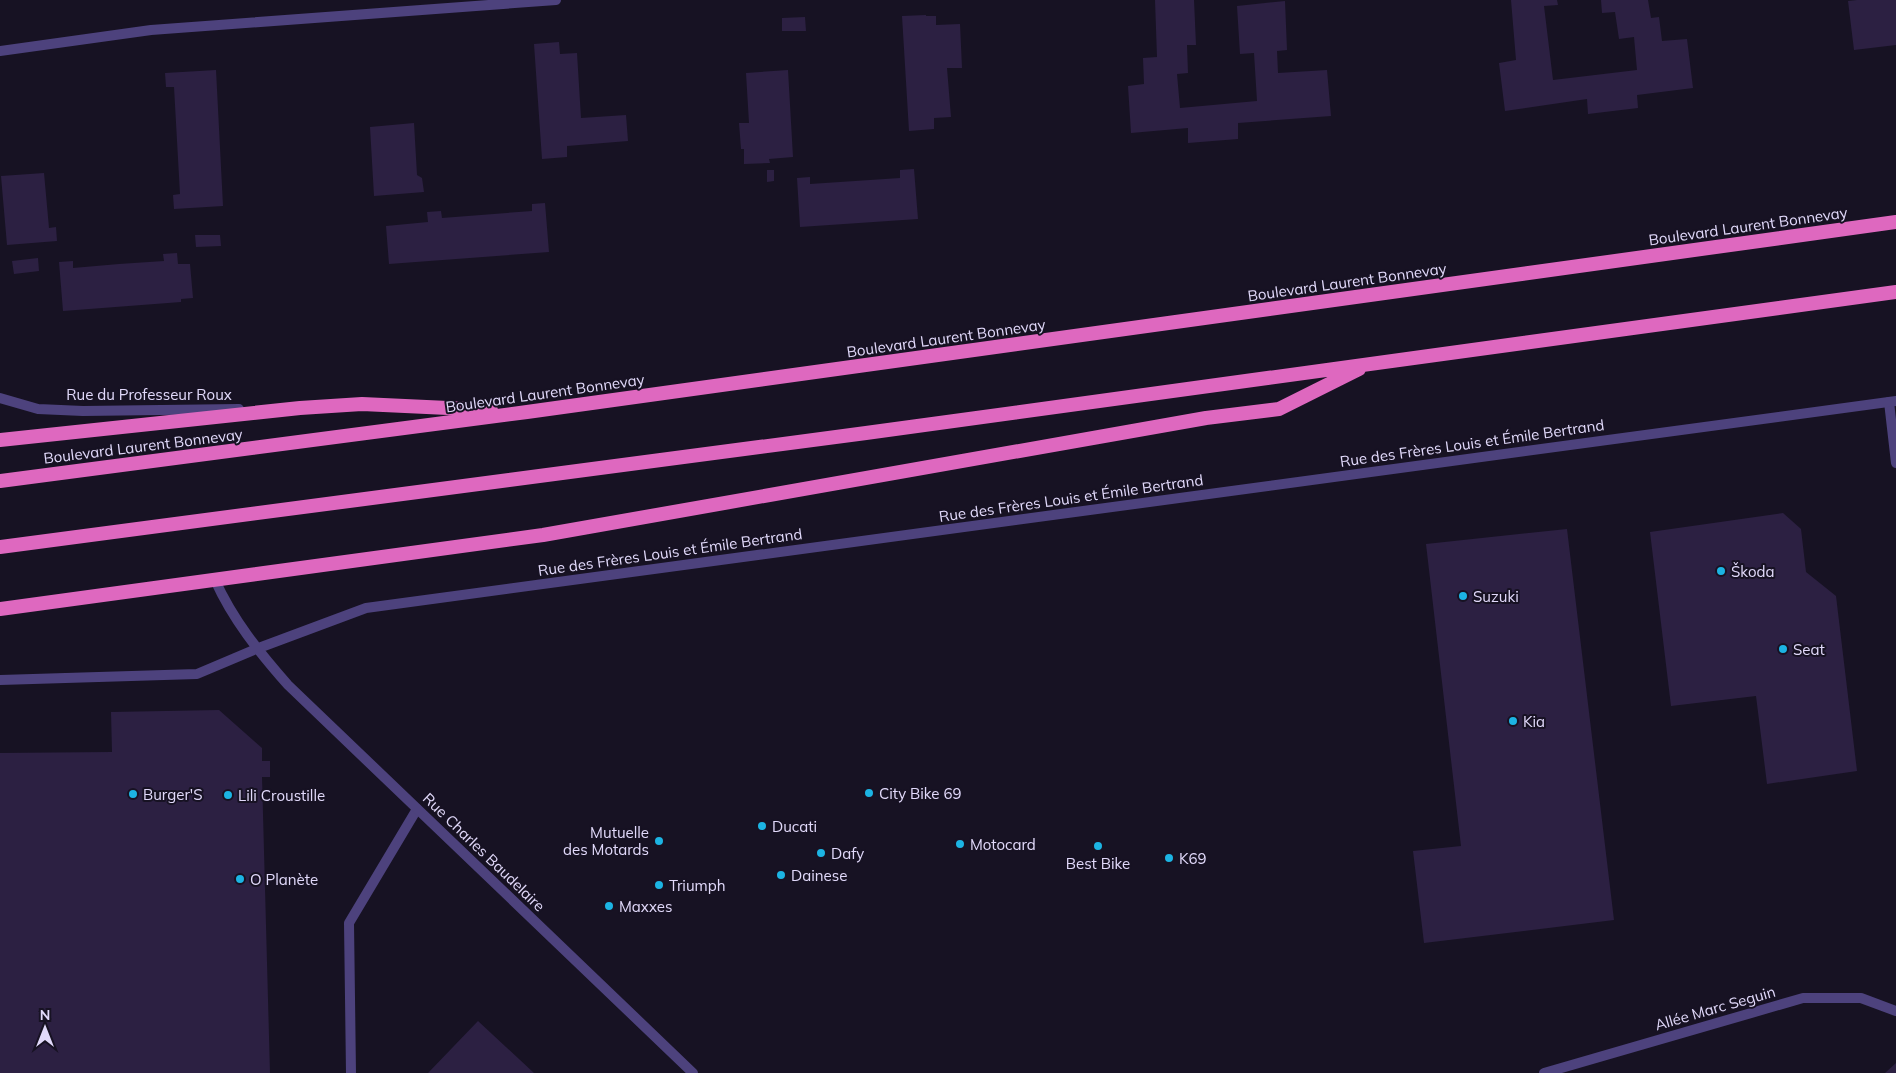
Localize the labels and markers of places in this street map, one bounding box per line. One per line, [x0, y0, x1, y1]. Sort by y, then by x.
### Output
place label: Škoda [1731, 562, 1774, 581]
marker: Škoda [1715, 565, 1727, 577]
place label: Suzuki [1473, 587, 1519, 606]
marker: Suzuki [1457, 590, 1469, 602]
place label: Seat [1793, 640, 1825, 659]
marker: Seat [1777, 643, 1789, 655]
place label: Kia [1523, 712, 1545, 731]
marker: Kia [1507, 715, 1519, 727]
place label: City Bike 69 [879, 784, 961, 803]
place label: Burger'S [143, 785, 203, 804]
place label: Lili Croustille [238, 786, 325, 805]
marker: City Bike 69 [863, 787, 875, 799]
marker: Burger'S [127, 788, 139, 800]
marker: Lili Croustille [222, 789, 234, 801]
place label: Ducati [772, 817, 817, 836]
marker: Ducati [756, 820, 768, 832]
place label: Mutuelle des Motards [563, 823, 649, 859]
marker: Mutuelle des Motards [653, 835, 665, 847]
place label: Motocard [970, 835, 1036, 854]
marker: Motocard [954, 838, 966, 850]
marker: Best Bike [1092, 840, 1104, 852]
place label: Dafy [831, 844, 864, 863]
marker: Dafy [815, 847, 827, 859]
place label: K69 [1179, 849, 1207, 868]
marker: K69 [1163, 852, 1175, 864]
place label: Best Bike [1066, 854, 1130, 873]
place label: Dainese [791, 866, 847, 885]
marker: Dainese [775, 869, 787, 881]
place label: O Planète [250, 870, 318, 889]
marker: O Planète [234, 873, 246, 885]
place label: Triumph [669, 876, 726, 895]
marker: Triumph [653, 879, 665, 891]
place label: Maxxes [619, 897, 672, 916]
marker: Maxxes [603, 900, 615, 912]

